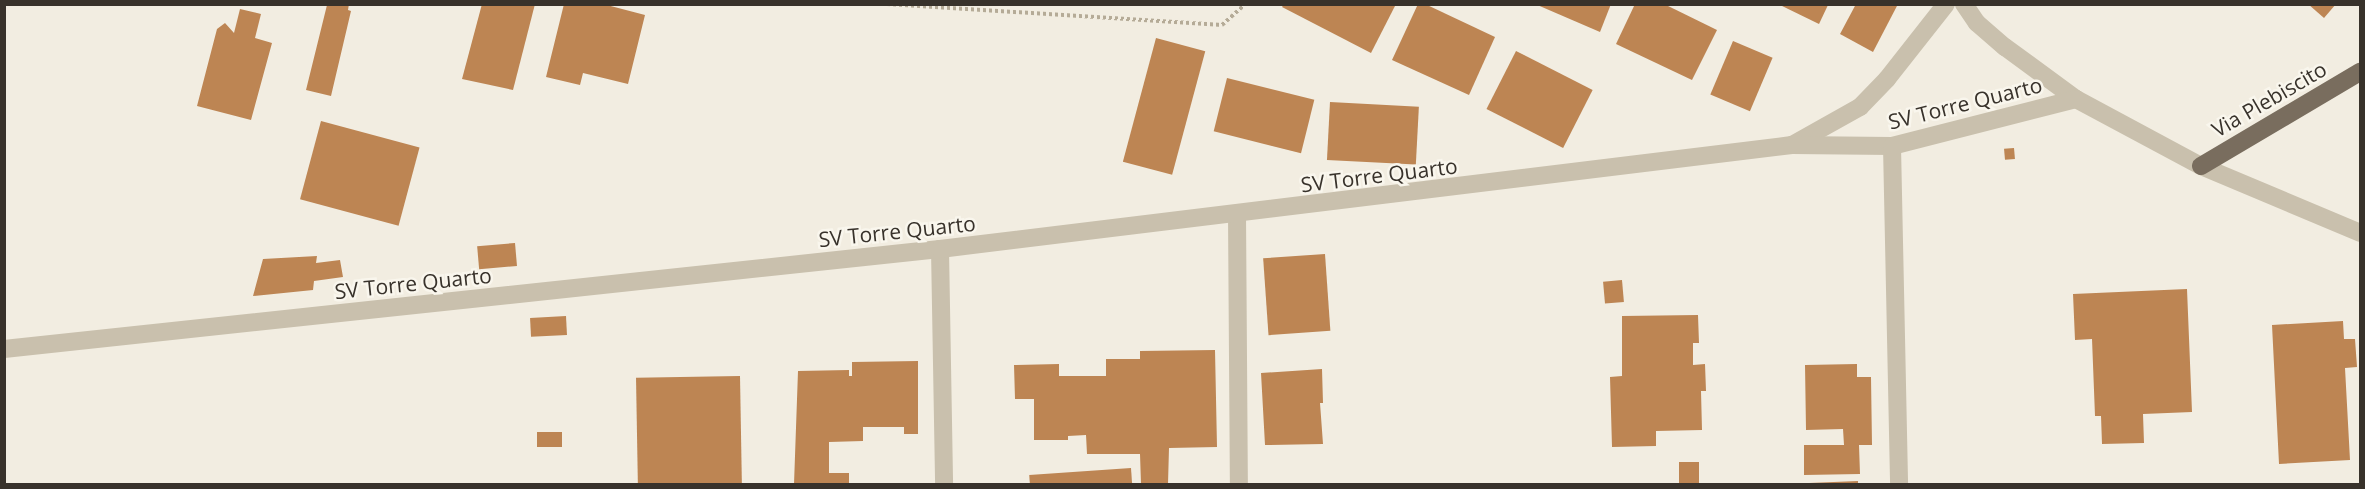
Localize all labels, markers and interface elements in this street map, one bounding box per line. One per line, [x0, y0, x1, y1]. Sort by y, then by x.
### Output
street label: Via Plebiscito [2207, 56, 2331, 142]
street label: SV Torre Quarto [1885, 72, 2045, 134]
street label: SV Torre Quarto [1299, 153, 1459, 197]
street label: SV Torre Quarto [817, 210, 977, 252]
street label: SV Torre Quarto [333, 262, 493, 304]

